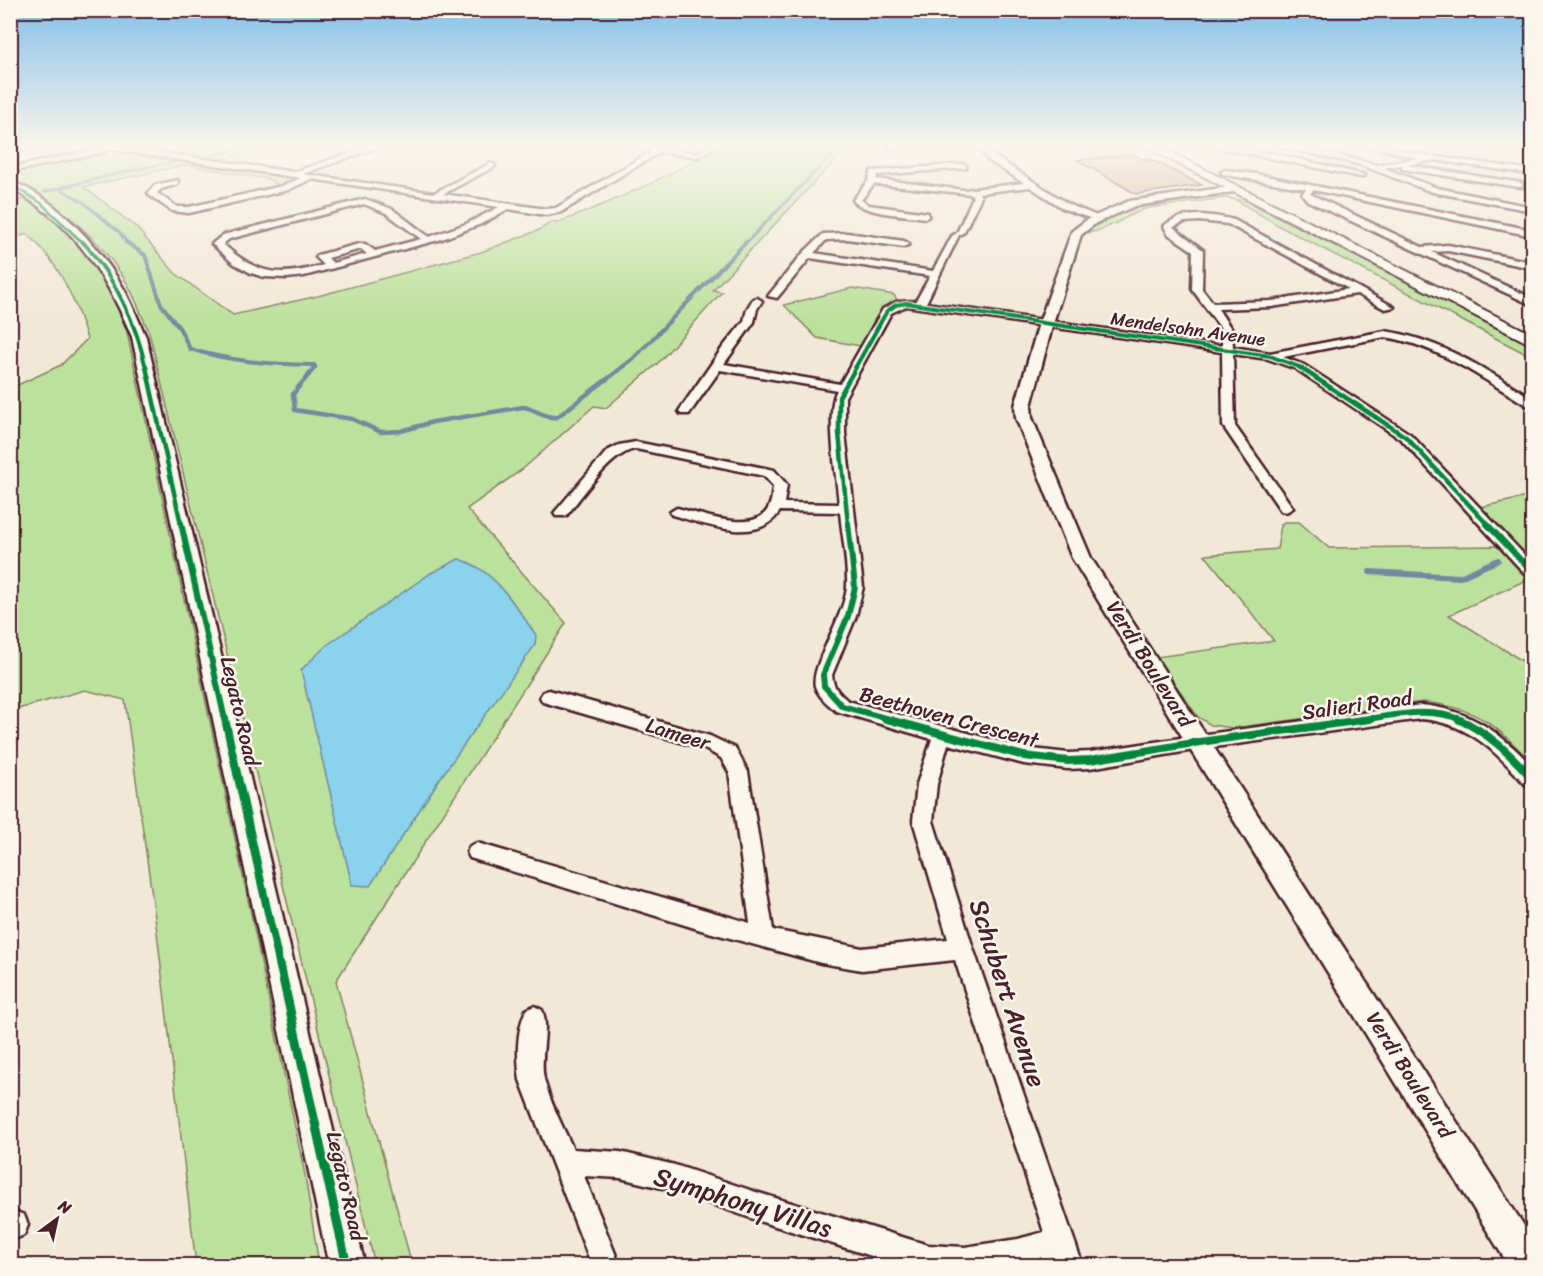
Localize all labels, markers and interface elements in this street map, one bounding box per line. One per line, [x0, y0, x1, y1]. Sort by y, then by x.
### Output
street label: Mendelsohn Avenue [1109, 302, 1268, 356]
street label: Verdi Boulevard [1096, 593, 1205, 737]
street label: Legato Road [209, 652, 272, 772]
street label: Beethoven Crescent [855, 675, 1044, 760]
street label: Salieri Road [1300, 678, 1416, 732]
street label: Lameer [641, 706, 716, 762]
street label: Schubert Avenue [956, 893, 1060, 1093]
street label: Verdi Boulevard [1356, 1004, 1465, 1148]
street label: Legato Road [315, 1127, 378, 1247]
street label: Symphony Villas [648, 1153, 838, 1251]
north arrow [27, 1189, 87, 1249]
text: N [52, 1191, 78, 1223]

